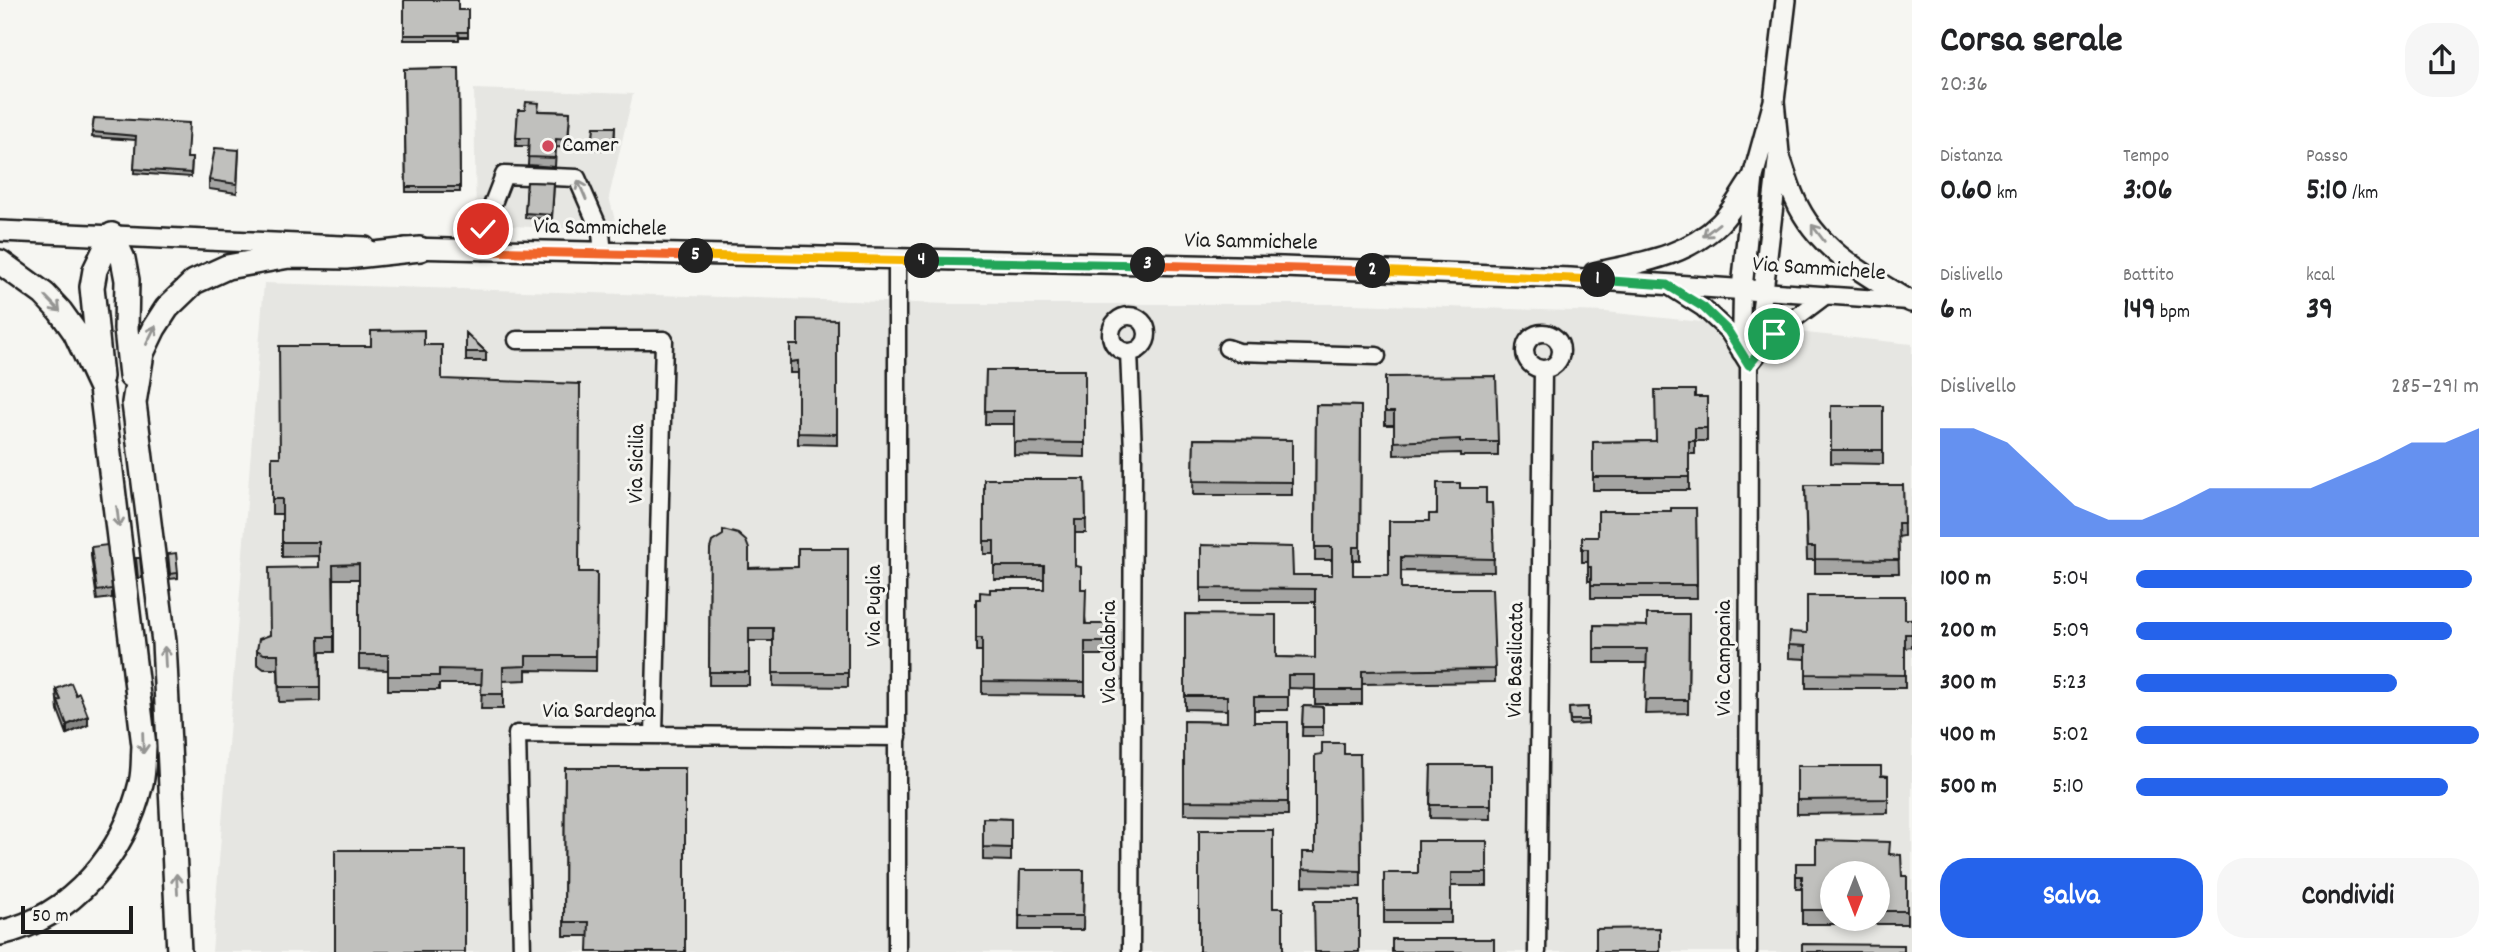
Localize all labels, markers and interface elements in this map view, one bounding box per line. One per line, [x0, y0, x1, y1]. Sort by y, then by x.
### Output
text: Corsa serale [1940, 15, 2123, 70]
button: share [2405, 23, 2479, 97]
text: 20:36 [1940, 69, 1988, 102]
place label: Camer [562, 130, 619, 163]
marker: Camer [540, 138, 556, 154]
text: Distanza [1940, 144, 2002, 171]
text: Tempo [2123, 144, 2169, 171]
text: Passo [2306, 144, 2348, 171]
text: 0.60 [1940, 171, 1992, 214]
text: 3:06 [2123, 171, 2172, 214]
text: 5:10 [2306, 171, 2348, 214]
one-way arrow [575, 179, 588, 201]
text: km [1992, 181, 2018, 208]
text: /km [2348, 181, 2378, 208]
pin [453, 199, 513, 259]
icon: check [464, 210, 502, 248]
street label: Via Sammichele [533, 211, 667, 247]
one-way arrow [1702, 223, 1720, 238]
one-way arrow [1810, 224, 1825, 243]
street label: Via Sammichele [1184, 225, 1318, 261]
pin: 5 [678, 238, 714, 274]
text: 5 [691, 242, 700, 269]
pin: 4 [904, 244, 940, 278]
text: 4 [918, 247, 925, 274]
pin: 3 [1130, 247, 1166, 282]
street label: Via Sammichele [1751, 249, 1887, 291]
text: 3 [1143, 251, 1152, 278]
pin: 2 [1356, 254, 1390, 288]
text: 2 [1368, 257, 1377, 284]
pin: 1 [1580, 262, 1616, 298]
text: Dislivello [1940, 263, 2003, 290]
text: Battito [2123, 263, 2174, 290]
text: kcal [2306, 263, 2335, 290]
text: 1 [1595, 266, 1600, 293]
text: 6 [1940, 290, 1955, 333]
text: 149 [2123, 290, 2156, 333]
text: 39 [2306, 290, 2333, 333]
one-way arrow [45, 295, 62, 312]
text: m [1955, 300, 1972, 327]
text: bpm [2156, 300, 2190, 327]
pin [1744, 304, 1804, 364]
icon: arrive [1755, 315, 1793, 353]
one-way arrow [145, 325, 158, 346]
text: Dislivello [1940, 371, 2016, 404]
text: 285–291 m [2391, 371, 2479, 404]
street label: Via Sicilia [621, 423, 655, 504]
one-way arrow [111, 505, 124, 528]
text: 100 m [1940, 563, 1991, 596]
text: 5:04 [2052, 563, 2089, 596]
street label: Via Puglia [859, 564, 892, 647]
street label: Via Calabria [1094, 599, 1127, 704]
street label: Via Campania [1709, 599, 1742, 716]
street label: Via Basilicata [1499, 601, 1535, 718]
text: 200 m [1940, 615, 1996, 648]
text: 5:09 [2052, 615, 2090, 648]
one-way arrow [158, 645, 171, 668]
text: 300 m [1940, 667, 1996, 700]
text: 5:23 [2052, 667, 2087, 700]
street label: Via Sardegna [542, 696, 657, 729]
text: 400 m [1940, 719, 1996, 752]
text: 5:02 [2052, 719, 2089, 752]
one-way arrow [136, 731, 149, 754]
text: 500 m [1940, 771, 1997, 804]
text: 5:10 [2052, 771, 2084, 804]
button: Salva [1940, 858, 2203, 938]
button: Condividi [2217, 858, 2479, 938]
north arrow [1820, 861, 1890, 931]
map controls [1820, 861, 1890, 931]
one-way arrow [170, 873, 183, 896]
scale bar [21, 903, 133, 935]
text: 50 m [32, 904, 69, 931]

